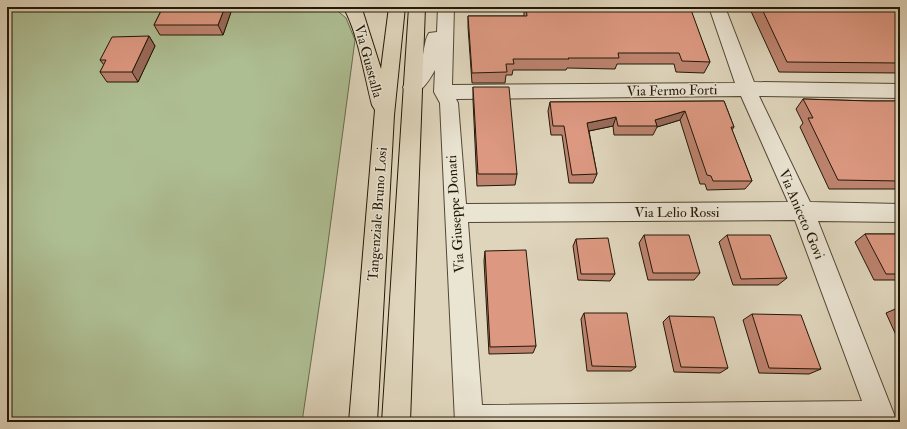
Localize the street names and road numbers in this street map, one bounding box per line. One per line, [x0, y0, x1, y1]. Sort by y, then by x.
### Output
street label: Via Guastalla [351, 23, 387, 100]
street label: Via Fermo Forti [626, 81, 718, 100]
street label: Tangenziale Bruno Losi [364, 146, 391, 282]
street label: Via Giuseppe Donati [443, 154, 469, 273]
street label: Via Aniceto Govi [775, 167, 828, 262]
street label: Via Lelio Rossi [634, 204, 720, 221]

